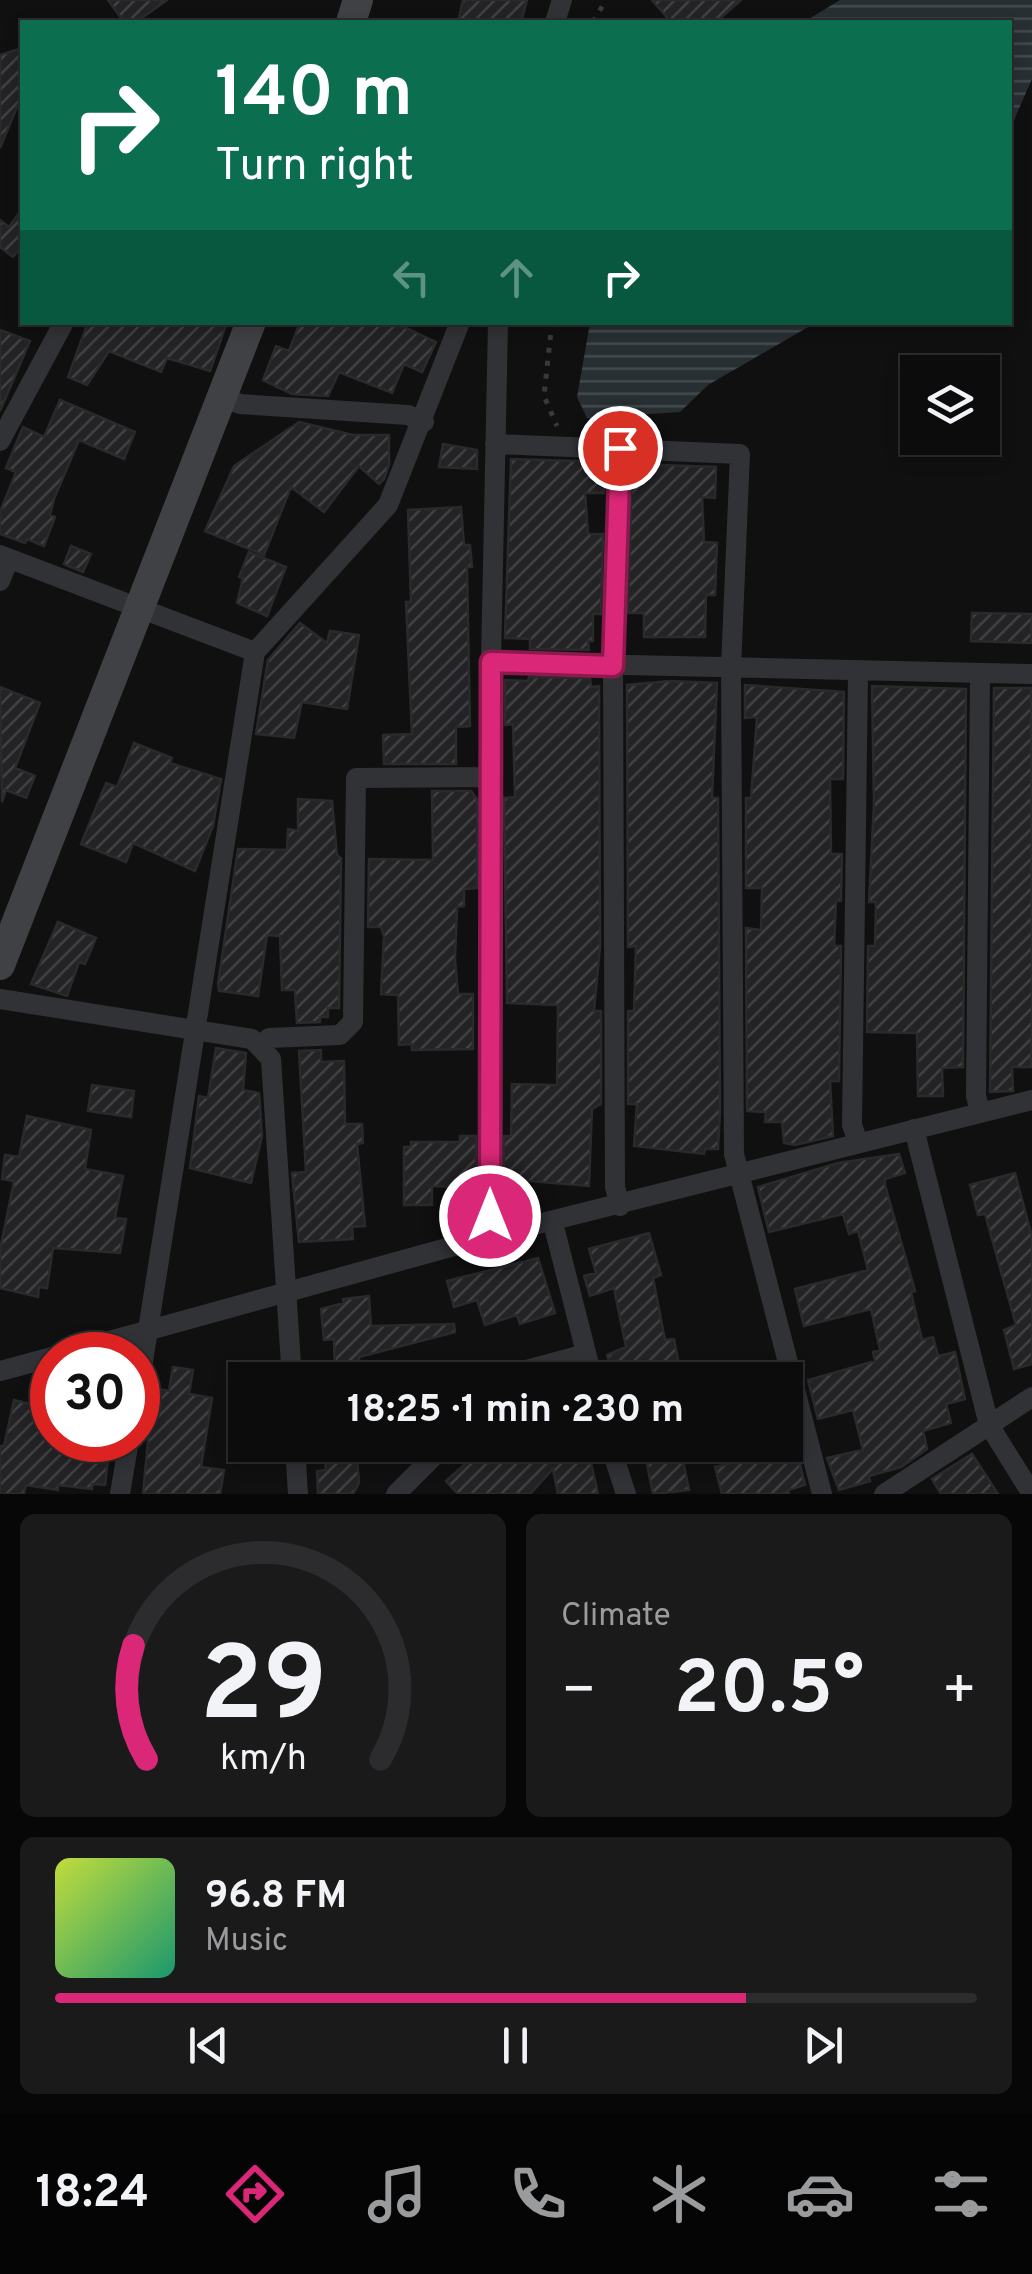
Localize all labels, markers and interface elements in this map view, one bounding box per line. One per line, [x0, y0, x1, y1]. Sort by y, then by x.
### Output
text: 140 m [215, 52, 413, 141]
icon: right [50, 60, 180, 190]
text: Turn right [215, 139, 414, 196]
icon: left [384, 250, 439, 305]
icon: ahead [489, 250, 544, 305]
icon: right [594, 250, 649, 305]
map controls [900, 355, 1000, 455]
button: layers [900, 355, 1000, 455]
pin [578, 406, 663, 491]
icon: arrive [593, 421, 648, 476]
position arrow [438, 1164, 542, 1268]
speed limit sign: 30 [30, 1332, 160, 1462]
text: 18:25 · 1 min · 230 m [347, 1387, 684, 1436]
text: Climate [561, 1597, 671, 1637]
text: 29 [199, 1625, 327, 1757]
text: 20.5° [674, 1645, 864, 1740]
text: − [561, 1658, 596, 1728]
text: + [942, 1658, 977, 1728]
text: km/h [220, 1737, 306, 1783]
text: 96.8 FM [205, 1873, 347, 1922]
text: Music [205, 1922, 288, 1962]
icon: previous [181, 2018, 236, 2073]
icon: pause [488, 2018, 543, 2073]
icon: next [796, 2018, 851, 2073]
icon: directions [220, 2159, 290, 2229]
icon: music [362, 2159, 432, 2229]
icon: phone [503, 2159, 573, 2229]
icon: climate [644, 2159, 714, 2229]
icon: car [785, 2159, 855, 2229]
icon: filters [926, 2159, 996, 2229]
text: 18:24 [36, 2166, 149, 2223]

